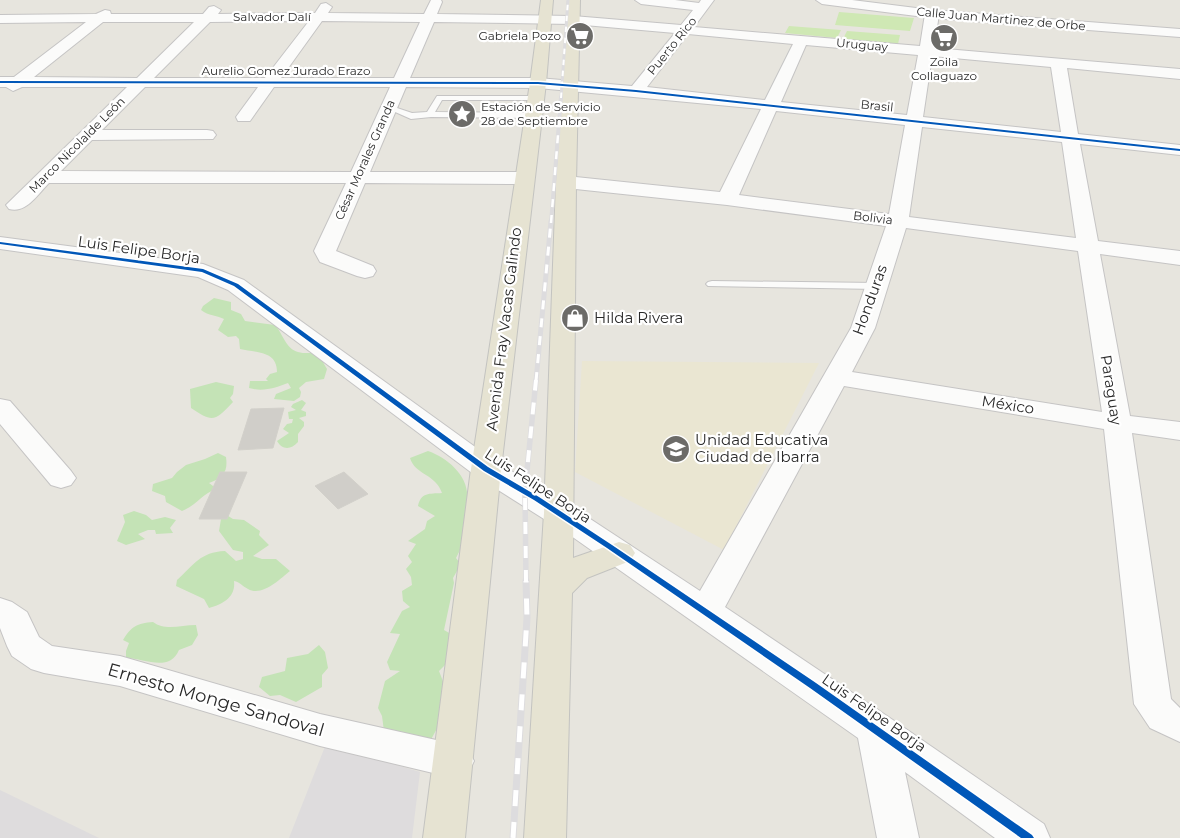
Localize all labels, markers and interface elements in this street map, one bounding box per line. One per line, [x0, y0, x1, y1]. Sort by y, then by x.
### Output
street label: Calle Juan Martinez de Orbe [916, 4, 1086, 33]
street label: Salvador Dalí [233, 9, 312, 24]
street label: Puerto Rico [644, 14, 700, 78]
supermarket icon: Gabriela Pozo [565, 21, 595, 51]
supermarket icon: Zoila Collaguazo [929, 23, 959, 53]
place label: Gabriela Pozo [478, 28, 561, 43]
street label: Uruguay [835, 35, 889, 54]
place label: Zoila Collaguazo [911, 54, 977, 83]
street label: Aurelio Gomez Jurado Erazo [202, 63, 370, 78]
street label: Marco Nicolalde León [26, 94, 128, 196]
street label: Brasil [860, 96, 894, 115]
street label: César Morales Granda [331, 97, 398, 222]
place icon: Estación de Servicio 28 de Septiembre [447, 99, 477, 129]
place label: Estación de Servicio 28 de Septiembre [481, 99, 600, 128]
street label: Bolivia [852, 208, 894, 227]
street label: Avenida Fray Vacas Galindo [482, 226, 525, 432]
street label: Luis Felipe Borja [77, 232, 201, 267]
street label: Honduras [848, 262, 891, 338]
shop icon: Hilda Rivera [560, 303, 590, 333]
place label: Hilda Rivera [594, 308, 683, 327]
street label: Paraguay [1097, 354, 1127, 427]
street label: México [980, 391, 1036, 418]
place label: Unidad Educativa Ciudad de Ibarra [695, 430, 828, 466]
school or university icon: Unidad Educativa Ciudad de Ibarra [661, 434, 691, 464]
street label: Luis Felipe Borja [481, 444, 595, 527]
street label: Ernesto Monge Sandoval [105, 658, 327, 742]
street label: Luis Felipe Borja [818, 669, 930, 756]

